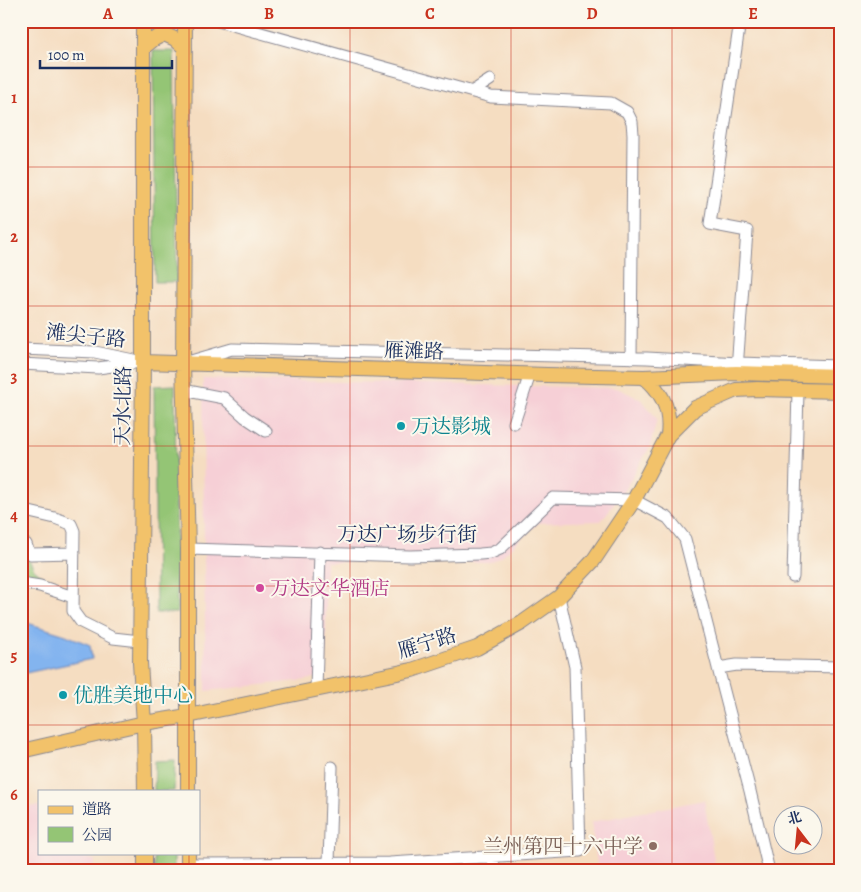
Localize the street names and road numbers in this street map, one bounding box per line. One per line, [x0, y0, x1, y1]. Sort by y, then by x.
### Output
street label: 滩尖子路 [45, 318, 127, 354]
street label: 雁滩路 [384, 336, 444, 366]
street label: 天水北路 [109, 366, 137, 446]
street label: 万达广场步行街 [337, 521, 477, 548]
street label: 雁宁路 [394, 621, 460, 665]

